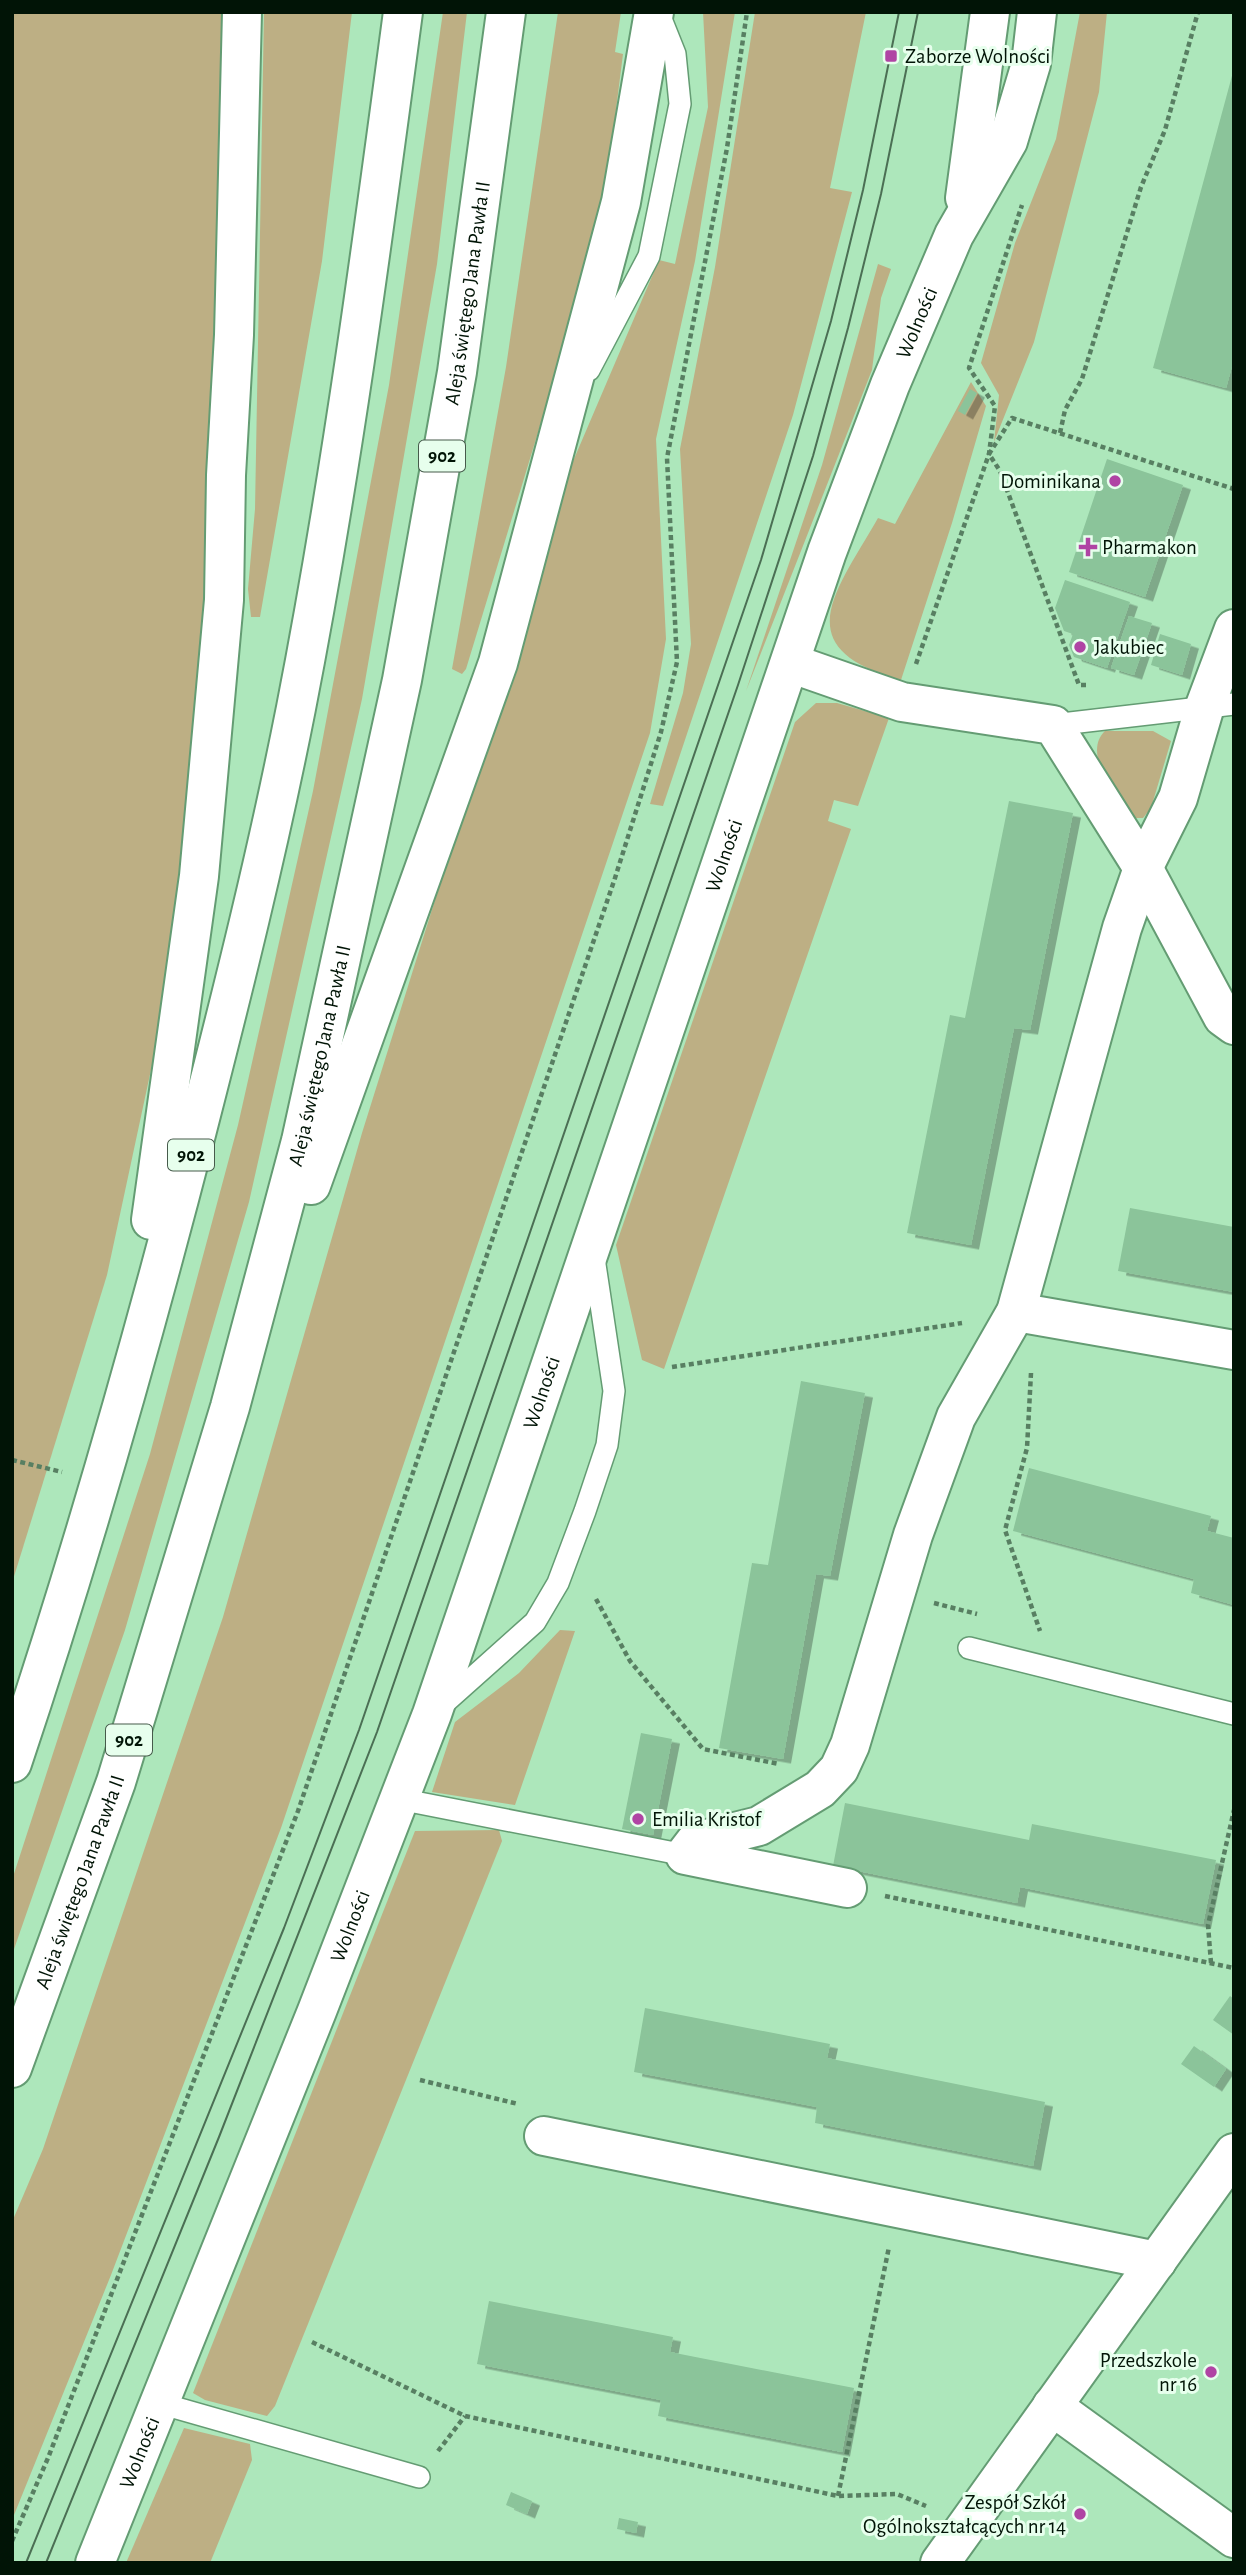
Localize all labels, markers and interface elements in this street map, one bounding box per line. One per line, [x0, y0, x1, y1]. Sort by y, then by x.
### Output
place label: Zaborze Wolności [905, 46, 1050, 67]
marker: Zaborze Wolności [883, 48, 899, 64]
street label: Aleja świętego Jana Pawła II [441, 180, 493, 407]
street label: Wolności [892, 284, 941, 362]
road number: 902 [419, 440, 465, 471]
place label: Dominikana [1000, 471, 1101, 492]
marker: Dominikana [1107, 473, 1123, 489]
place label: Pharmakon [1102, 537, 1197, 558]
marker: Pharmakon [1080, 539, 1096, 555]
place label: Jakubiec [1094, 637, 1164, 658]
marker: Jakubiec [1072, 639, 1088, 655]
street label: Wolności [702, 817, 746, 895]
street label: Aleja świętego Jana Pawła II [284, 943, 354, 1168]
road number: 902 [168, 1140, 214, 1170]
street label: Wolności [519, 1353, 563, 1432]
road number: 902 [106, 1724, 152, 1756]
street label: Aleja świętego Jana Pawła II [31, 1773, 128, 1992]
place label: Emilia Kristof [652, 1809, 762, 1830]
marker: Emilia Kristof [630, 1811, 646, 1827]
street label: Wolności [326, 1887, 373, 1965]
place label: Przedszkole nr 16 [1100, 2350, 1197, 2395]
marker: Przedszkole nr 16 [1203, 2364, 1219, 2380]
street label: Wolności [116, 2414, 163, 2492]
place label: Zespół Szkół Ogólnokształcących nr 14 [863, 2492, 1067, 2537]
marker: Zespół Szkół Ogólnokształcących nr 14 [1072, 2506, 1088, 2522]

